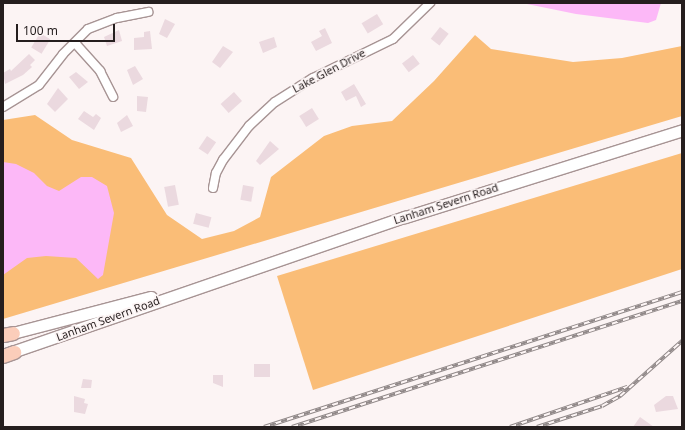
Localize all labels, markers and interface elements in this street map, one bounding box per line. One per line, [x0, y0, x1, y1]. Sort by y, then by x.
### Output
scale bar [18, 16, 117, 42]
text: 100 m [23, 22, 58, 39]
street label: Lake Glen Drive [290, 46, 368, 96]
street label: Lanham Severn Road [392, 181, 500, 227]
street label: Lanham Severn Road [54, 294, 162, 344]

